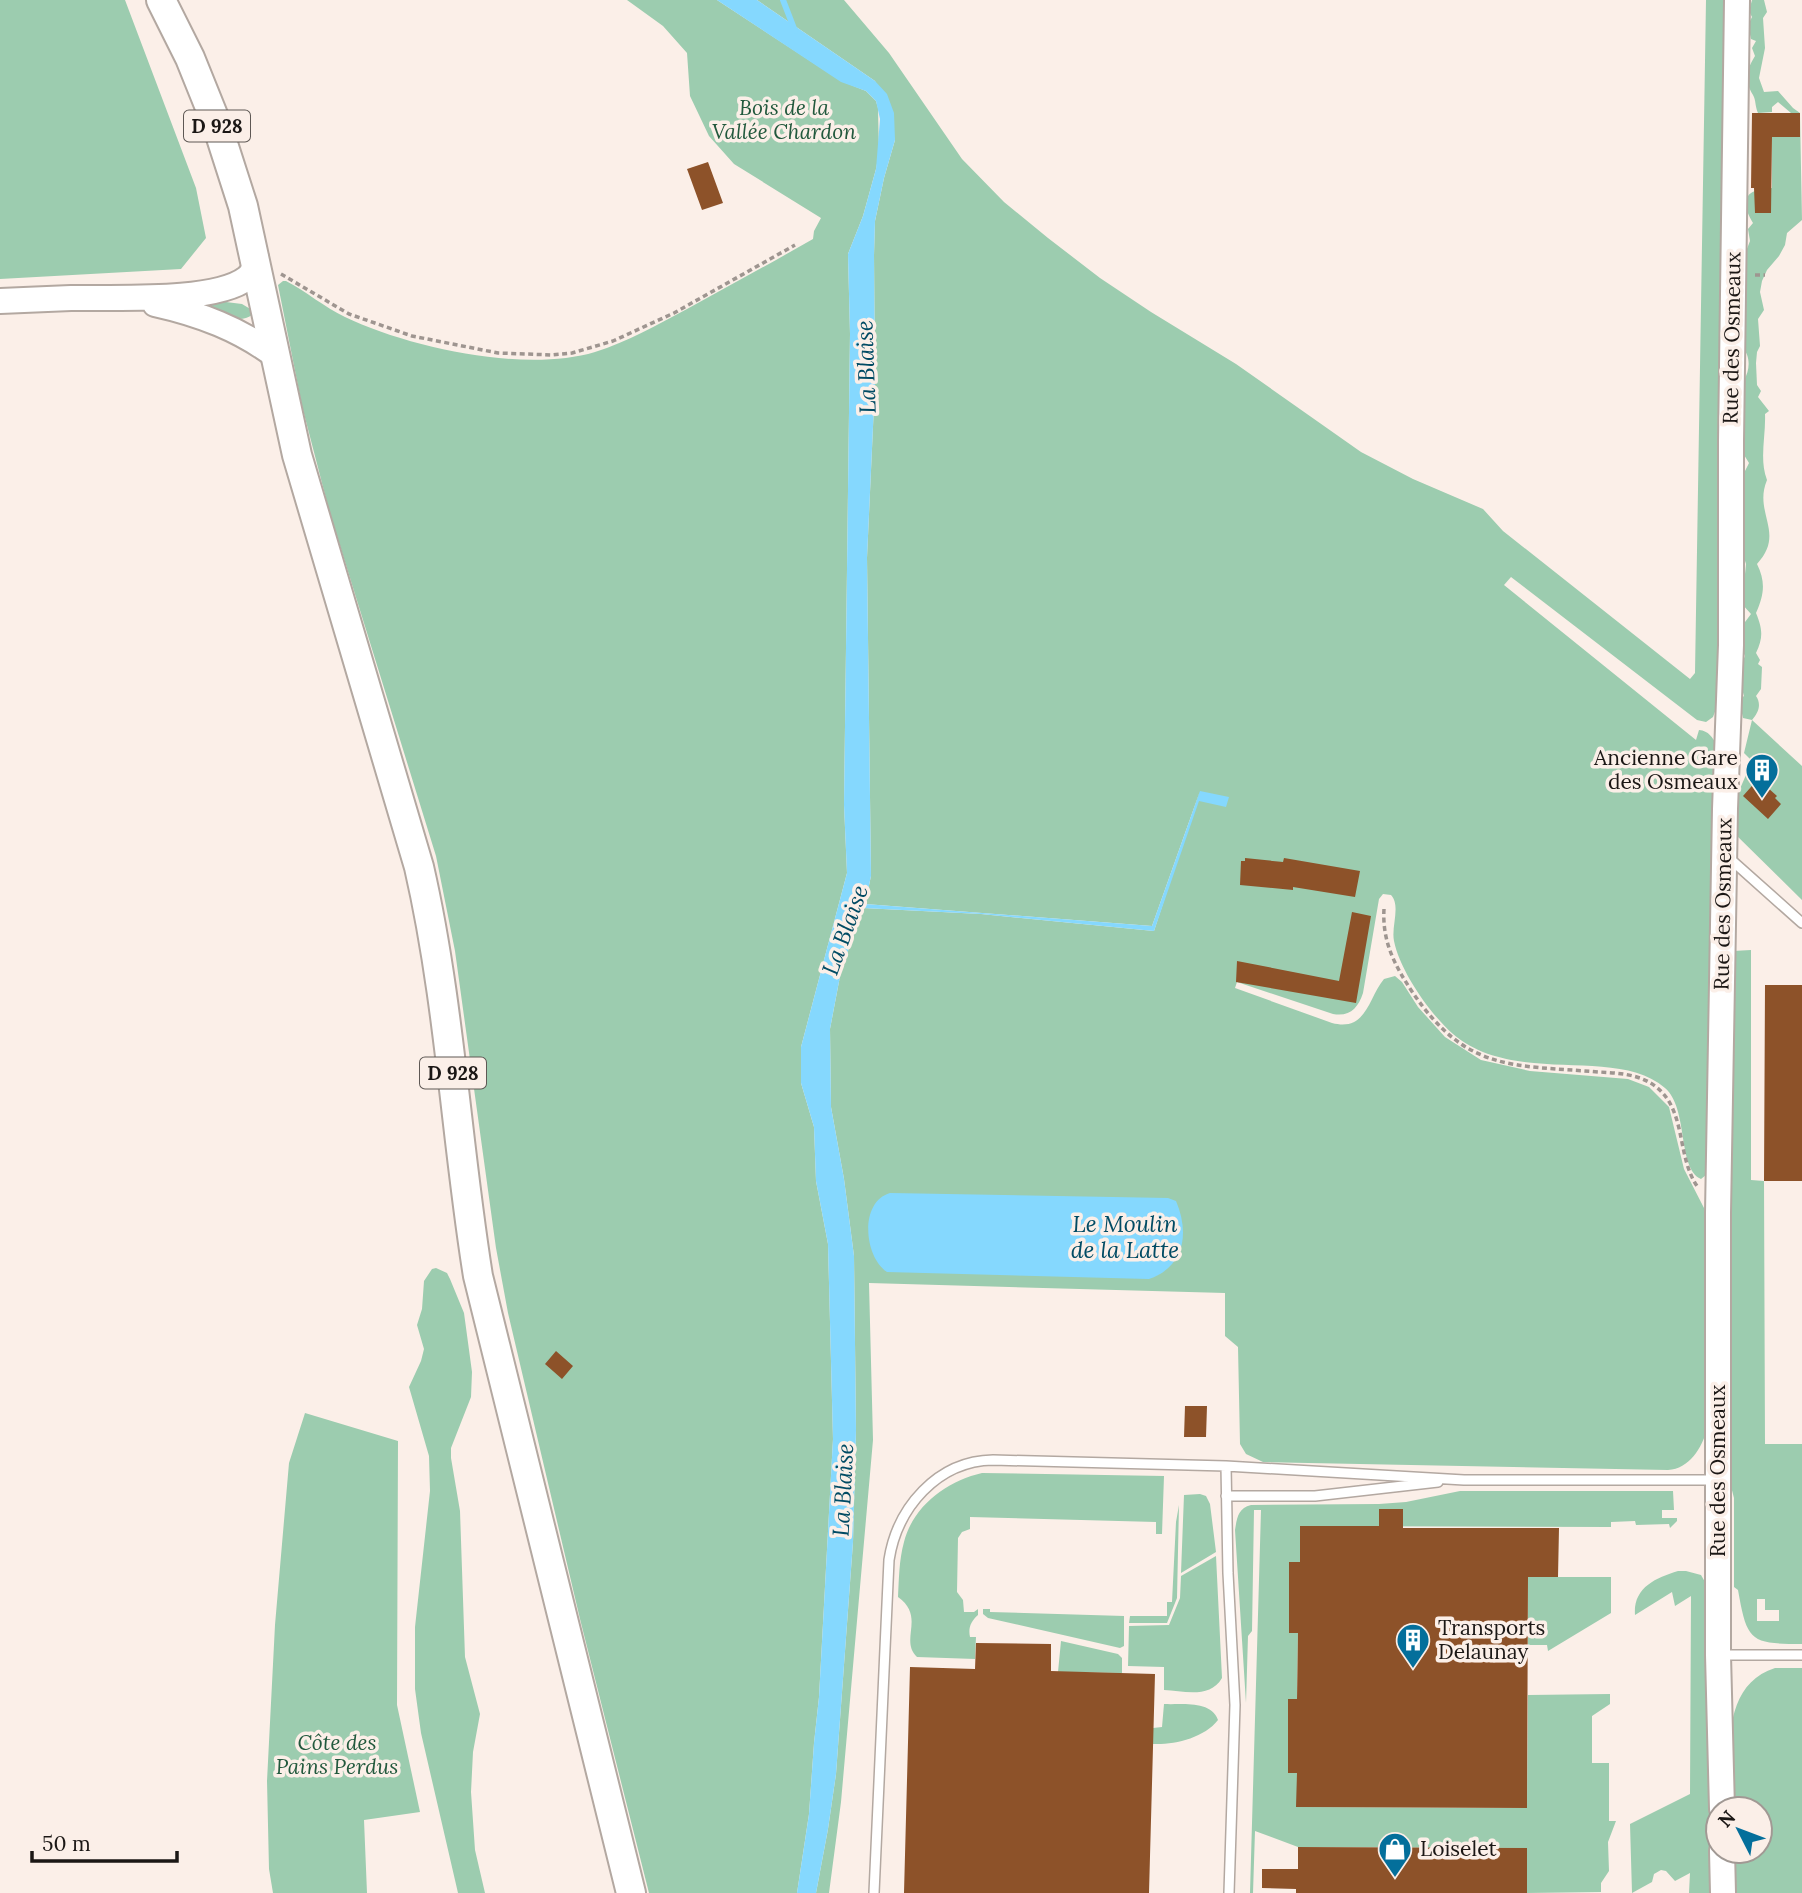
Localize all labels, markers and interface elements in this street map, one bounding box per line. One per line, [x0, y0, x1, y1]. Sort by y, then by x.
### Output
park label: Bois de la Vallée Chardon [712, 94, 856, 145]
road number: D 928 [184, 110, 250, 142]
street label: Rue des Osmeaux [1716, 251, 1747, 425]
water label: La Blaise [849, 320, 882, 414]
place label: Ancienne Gare des Osmeaux [1593, 744, 1738, 795]
building icon: Ancienne Gare des Osmeaux [1743, 751, 1781, 800]
street label: Rue des Osmeaux [1707, 817, 1738, 991]
water label: La Blaise [815, 881, 874, 979]
road number: D 928 [420, 1058, 486, 1088]
water label: Le Moulin de la Latte [1071, 1209, 1179, 1264]
street label: Rue des Osmeaux [1704, 1385, 1731, 1557]
water label: La Blaise [826, 1442, 859, 1537]
place label: Transports Delaunay [1438, 1614, 1545, 1665]
building icon: Transports Delaunay [1394, 1621, 1432, 1670]
park label: Côte des Pains Perdus [276, 1729, 398, 1780]
north arrow [1704, 1795, 1774, 1865]
text: N [1713, 1805, 1740, 1832]
scale bar [32, 1820, 177, 1864]
text: 50 m [42, 1830, 91, 1857]
shop icon: Loiselet [1376, 1830, 1414, 1879]
place label: Loiselet [1420, 1835, 1497, 1862]

